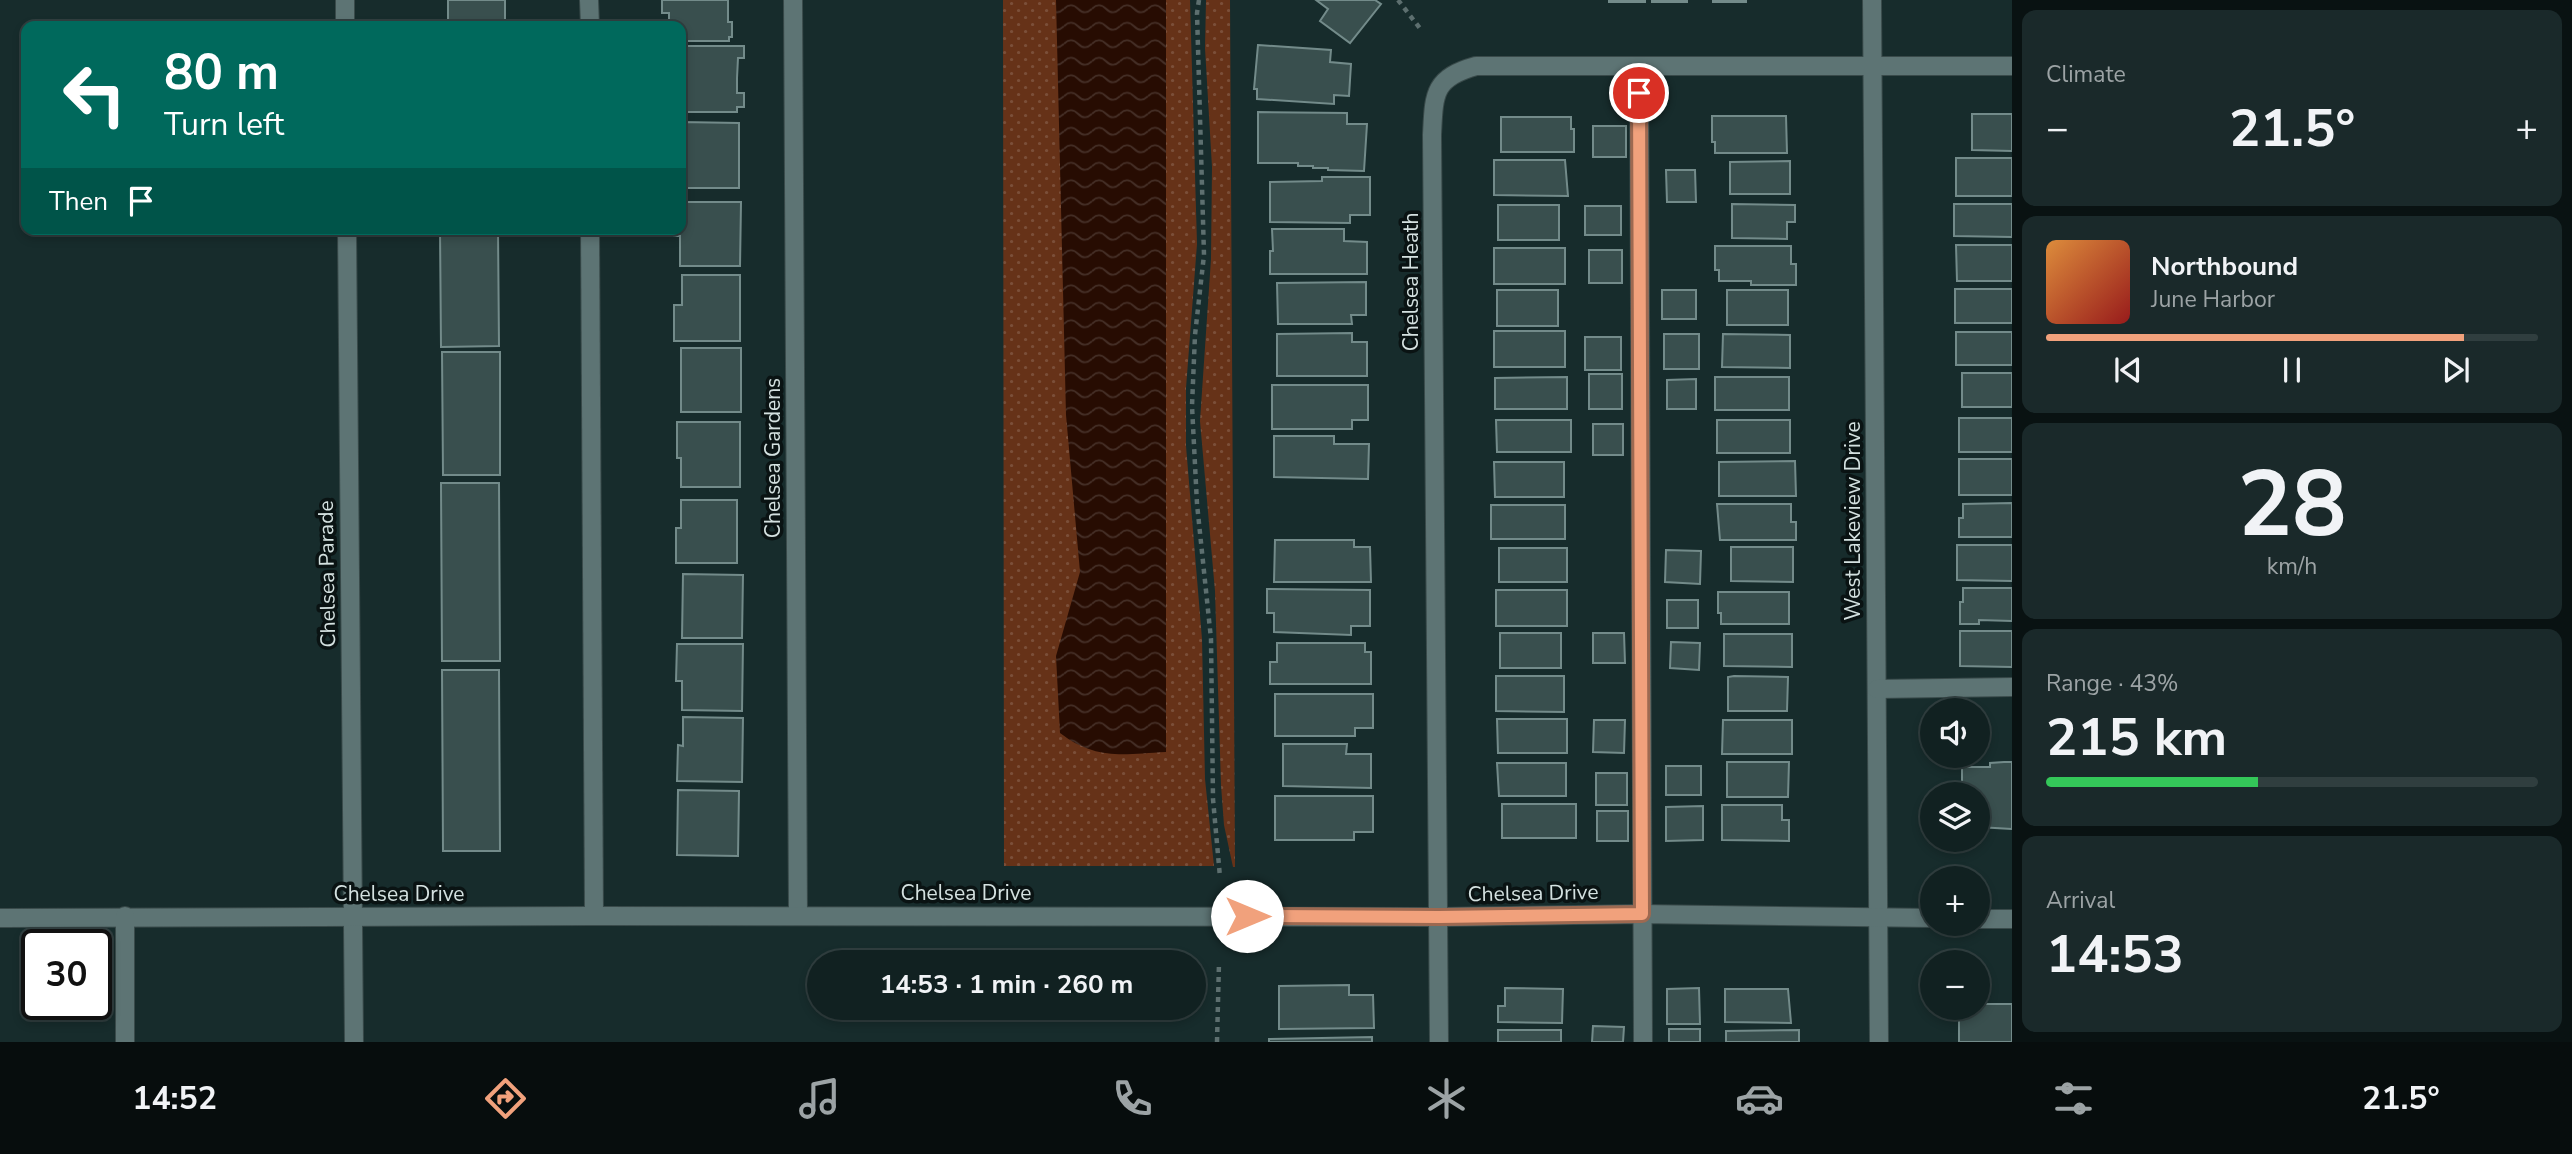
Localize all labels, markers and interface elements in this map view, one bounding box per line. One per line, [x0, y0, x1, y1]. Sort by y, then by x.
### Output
text: 80 m [164, 39, 279, 106]
icon: left [49, 49, 140, 140]
text: Climate [2046, 59, 2126, 90]
pin [1609, 63, 1669, 123]
icon: arrive [1620, 74, 1658, 112]
text: 21.5° [2229, 93, 2355, 164]
text: Turn left [164, 103, 284, 146]
text: − [2046, 103, 2069, 154]
text: + [2515, 103, 2538, 154]
icon: arrive [122, 182, 160, 220]
text: Then [49, 184, 108, 219]
street label: Chelsea Heath [1397, 213, 1425, 351]
text: Northbound [2151, 249, 2298, 284]
text: June Harbor [2151, 284, 2275, 315]
icon: previous [2109, 351, 2147, 389]
icon: pause [2273, 351, 2311, 389]
icon: next [2437, 351, 2475, 389]
street label: Chelsea Gardens [759, 378, 787, 538]
street label: West Lakeview Drive [1839, 421, 1867, 621]
text: 28 [2237, 443, 2347, 567]
street label: Chelsea Parade [312, 500, 342, 648]
text: km/h [2267, 551, 2317, 582]
text: Range · 43% [2046, 668, 2178, 699]
map controls [1920, 698, 1990, 1020]
button: sound [1920, 698, 1990, 768]
text: 215 km [2046, 702, 2227, 773]
button: layers [1920, 782, 1990, 852]
button: + [1920, 866, 1990, 936]
street label: Chelsea Drive [1467, 878, 1599, 908]
street label: Chelsea Drive [901, 879, 1031, 907]
position arrow [1210, 879, 1284, 953]
street label: Chelsea Drive [334, 880, 464, 908]
text: Arrival [2046, 885, 2115, 916]
text: 14:53 [2046, 919, 2184, 990]
speed limit sign: 30 [21, 929, 112, 1020]
button: − [1920, 950, 1990, 1020]
text: 14:53 · 1 min · 260 m [880, 967, 1133, 1002]
icon: directions [481, 1074, 530, 1123]
icon: music [795, 1074, 844, 1123]
icon: phone [1108, 1074, 1157, 1123]
icon: climate [1422, 1074, 1471, 1123]
icon: car [1735, 1074, 1784, 1123]
icon: filters [2049, 1074, 2098, 1123]
text: 14:52 [132, 1077, 217, 1120]
text: 21.5° [2362, 1077, 2440, 1120]

